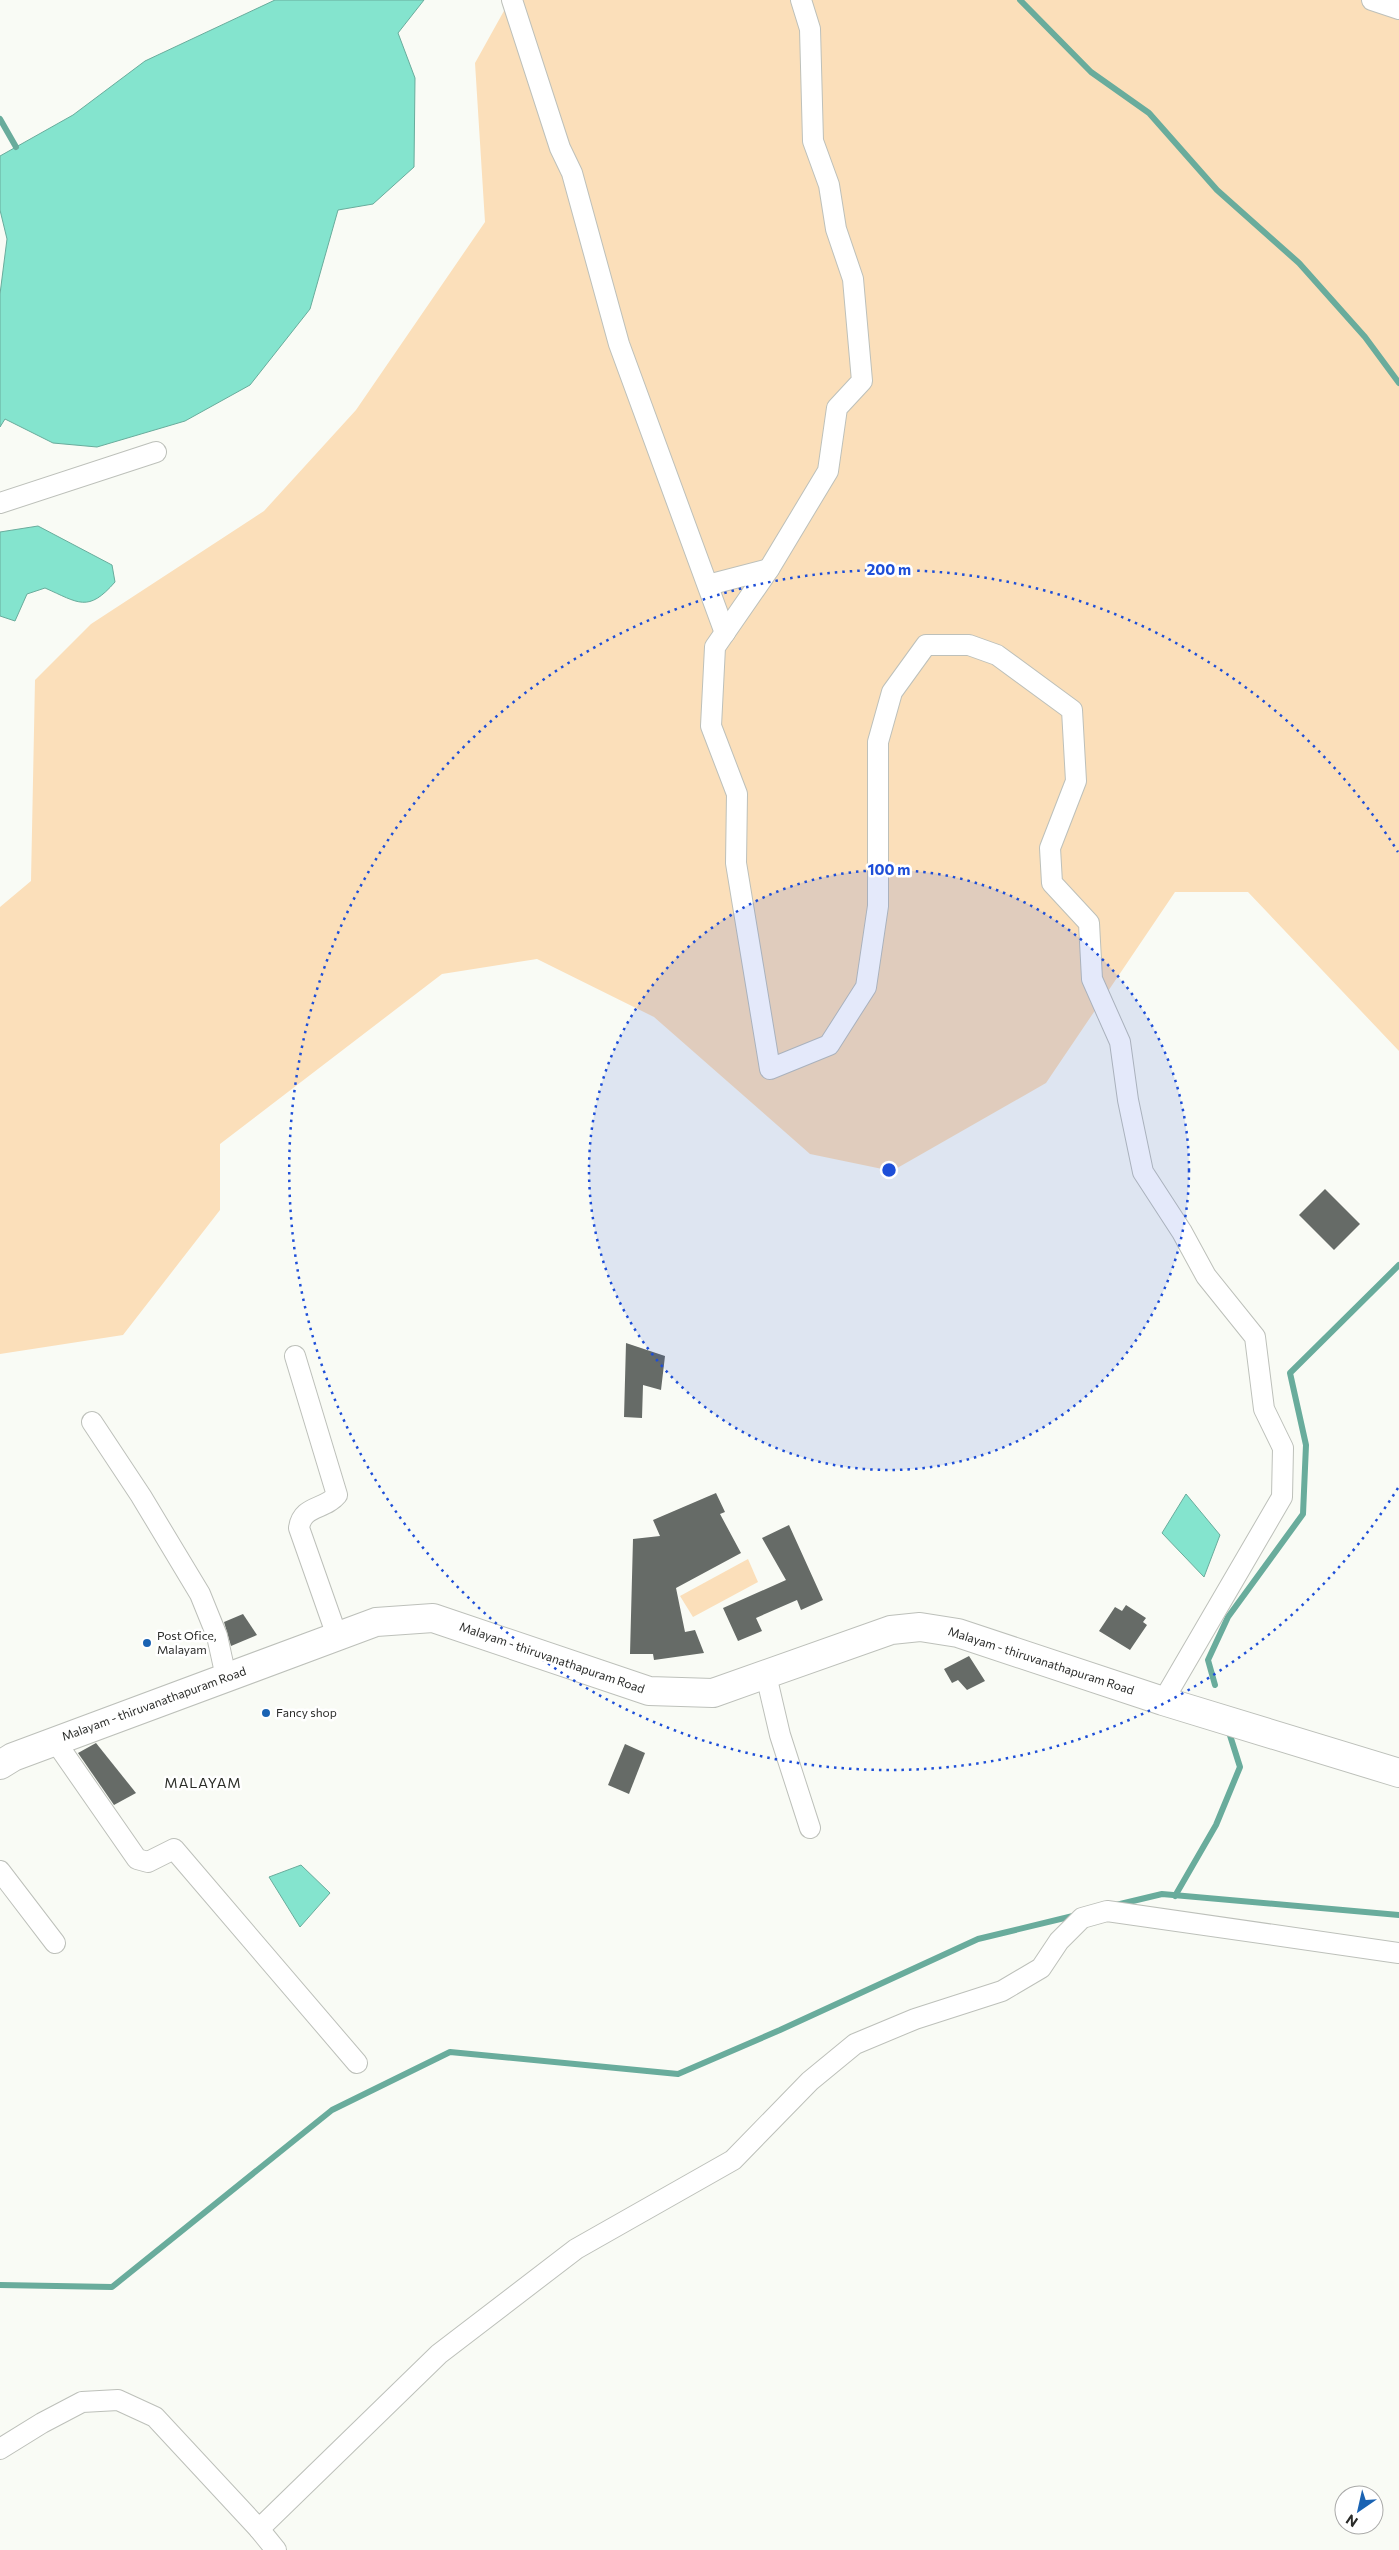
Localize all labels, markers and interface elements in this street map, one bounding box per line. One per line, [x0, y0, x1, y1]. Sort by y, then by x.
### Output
text: 200 m [867, 560, 911, 578]
text: 100 m [868, 860, 910, 878]
centre of rings [880, 1161, 898, 1179]
street label: Malayam - thiruvanathapuram Road [458, 1619, 647, 1695]
street label: Malayam - thiruvanathapuram Road [947, 1623, 1136, 1697]
place label: Post Ofice, Malayam [157, 1628, 217, 1656]
marker: Post Ofice, Malayam [141, 1637, 153, 1649]
street label: Malayam - thiruvanathapuram Road [60, 1663, 248, 1743]
place label: Fancy shop [276, 1705, 337, 1719]
marker: Fancy shop [260, 1707, 272, 1719]
district label: MALAYAM [164, 1774, 242, 1791]
north arrow [1334, 2485, 1384, 2535]
text: N [1342, 2511, 1361, 2531]

